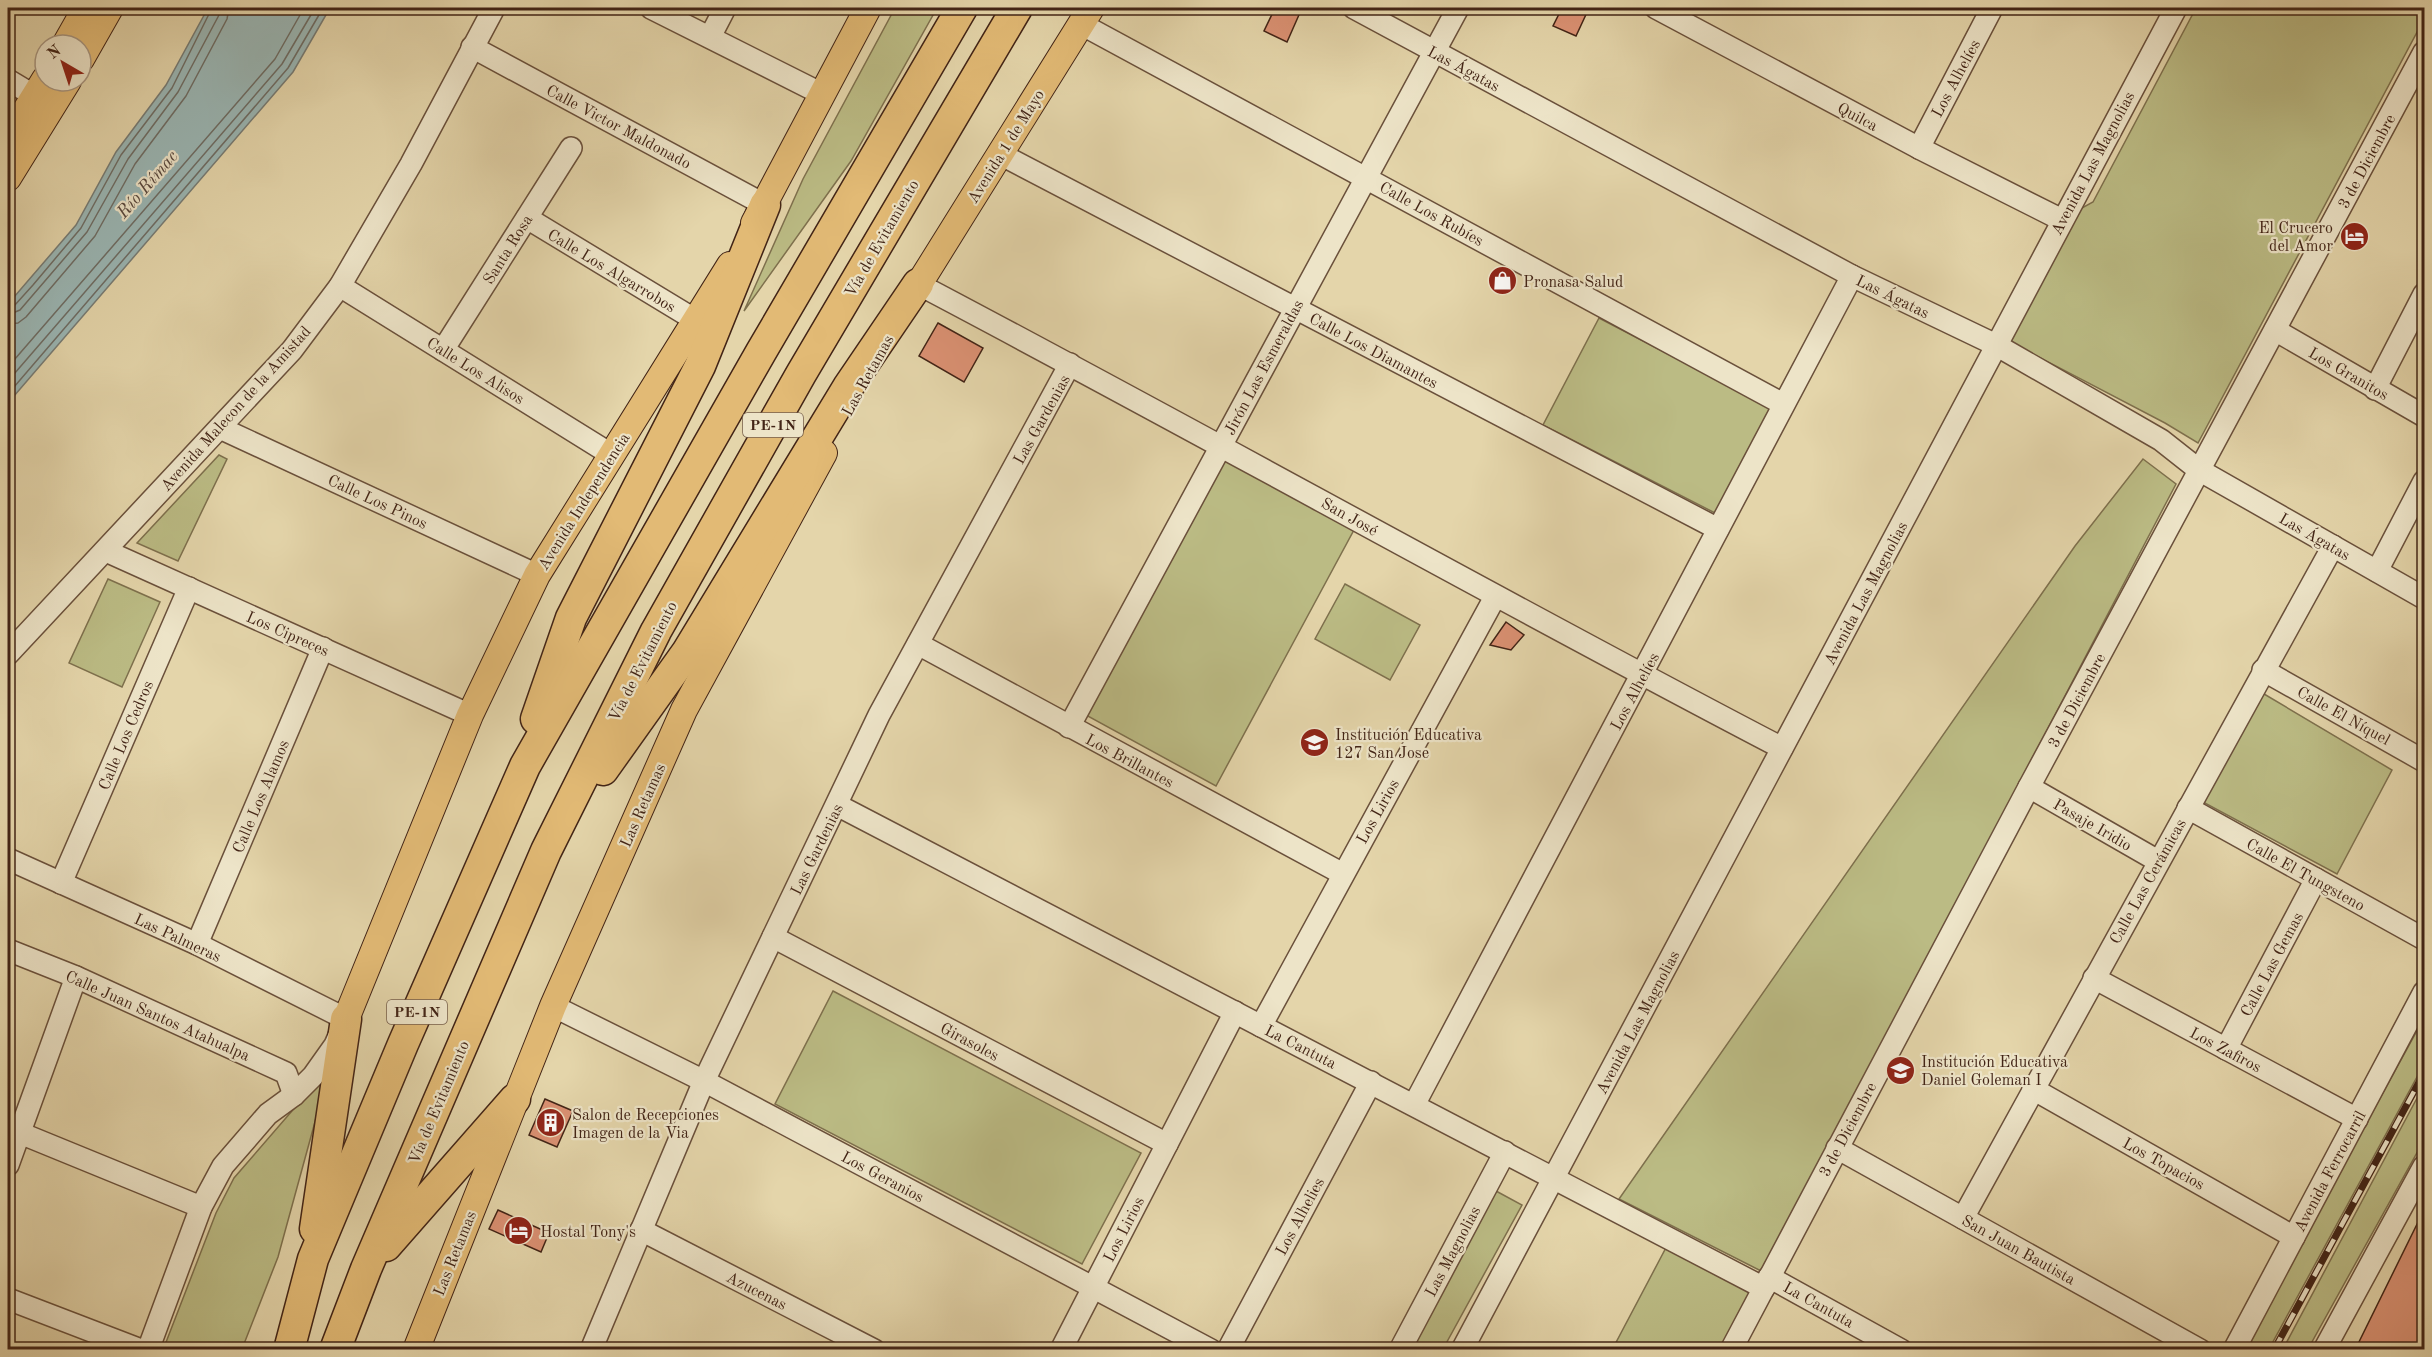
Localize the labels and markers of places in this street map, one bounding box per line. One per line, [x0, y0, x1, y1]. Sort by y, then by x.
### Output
hotel icon: El Crucero del Amor [2338, 220, 2370, 252]
place label: El Crucero del Amor [2259, 221, 2333, 255]
shop icon: Pronasa Salud [1486, 265, 1518, 297]
place label: Pronasa Salud [1523, 275, 1623, 291]
school or university icon: Institución Educativa 127 San Jose [1298, 727, 1330, 759]
place label: Institución Educativa 127 San Jose [1335, 728, 1482, 762]
school or university icon: Institución Educativa Daniel Goleman I [1884, 1054, 1916, 1086]
place label: Institución Educativa Daniel Goleman I [1921, 1055, 2068, 1089]
building icon: Salon de Recepciones Imagen de la Via [535, 1107, 567, 1139]
place label: Salon de Recepciones Imagen de la Via [572, 1108, 719, 1142]
hotel icon: Hostal Tony's [503, 1215, 535, 1247]
place label: Hostal Tony's [540, 1225, 636, 1241]

